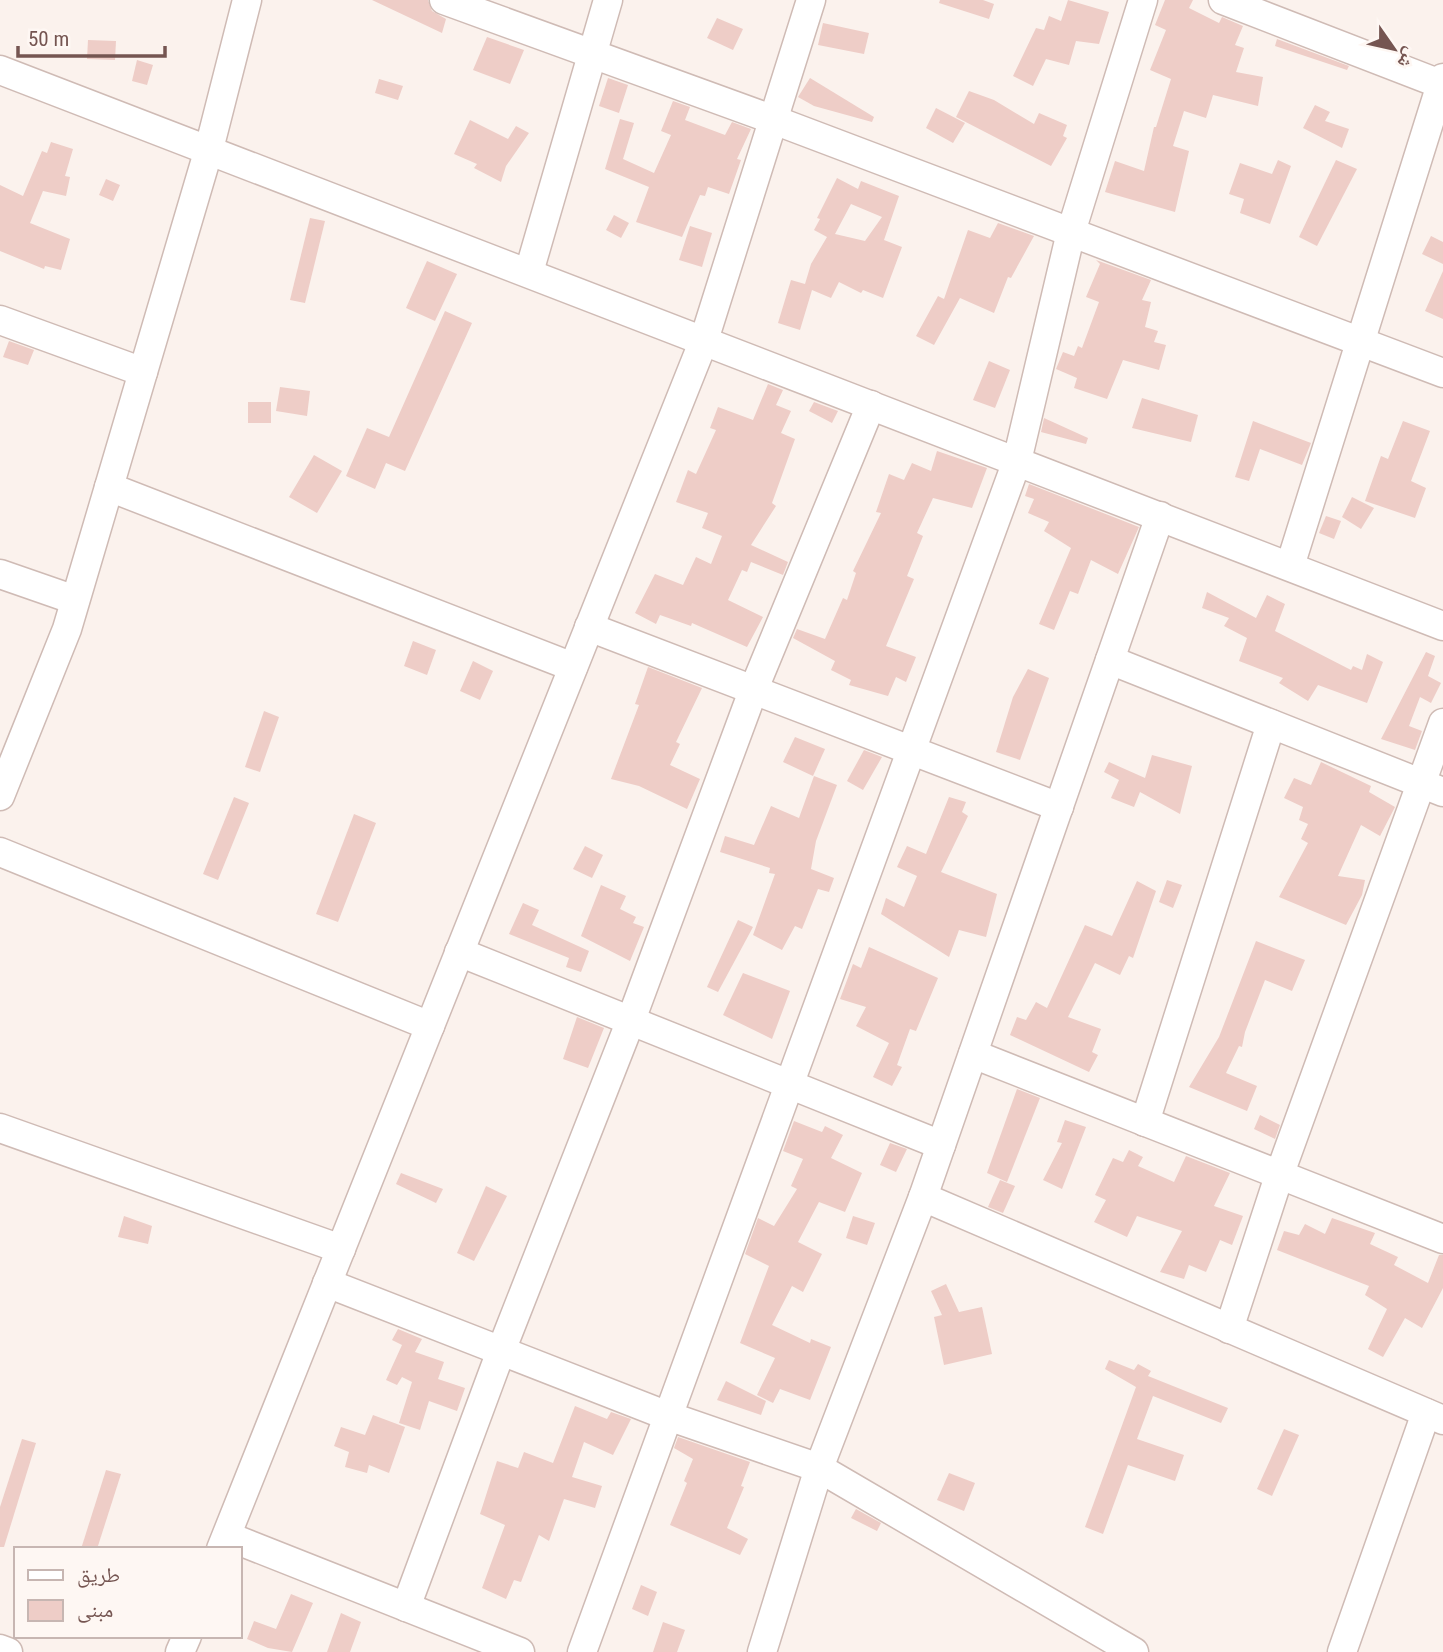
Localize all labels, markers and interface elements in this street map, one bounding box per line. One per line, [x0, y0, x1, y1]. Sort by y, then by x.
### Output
scale bar [18, 14, 164, 58]
north arrow [1359, 14, 1429, 84]
text: 50 m [28, 27, 69, 51]
text: ش [1393, 43, 1423, 73]
legend [14, 1547, 242, 1638]
text: طريق [77, 1563, 120, 1588]
text: مبنى [77, 1598, 113, 1623]

